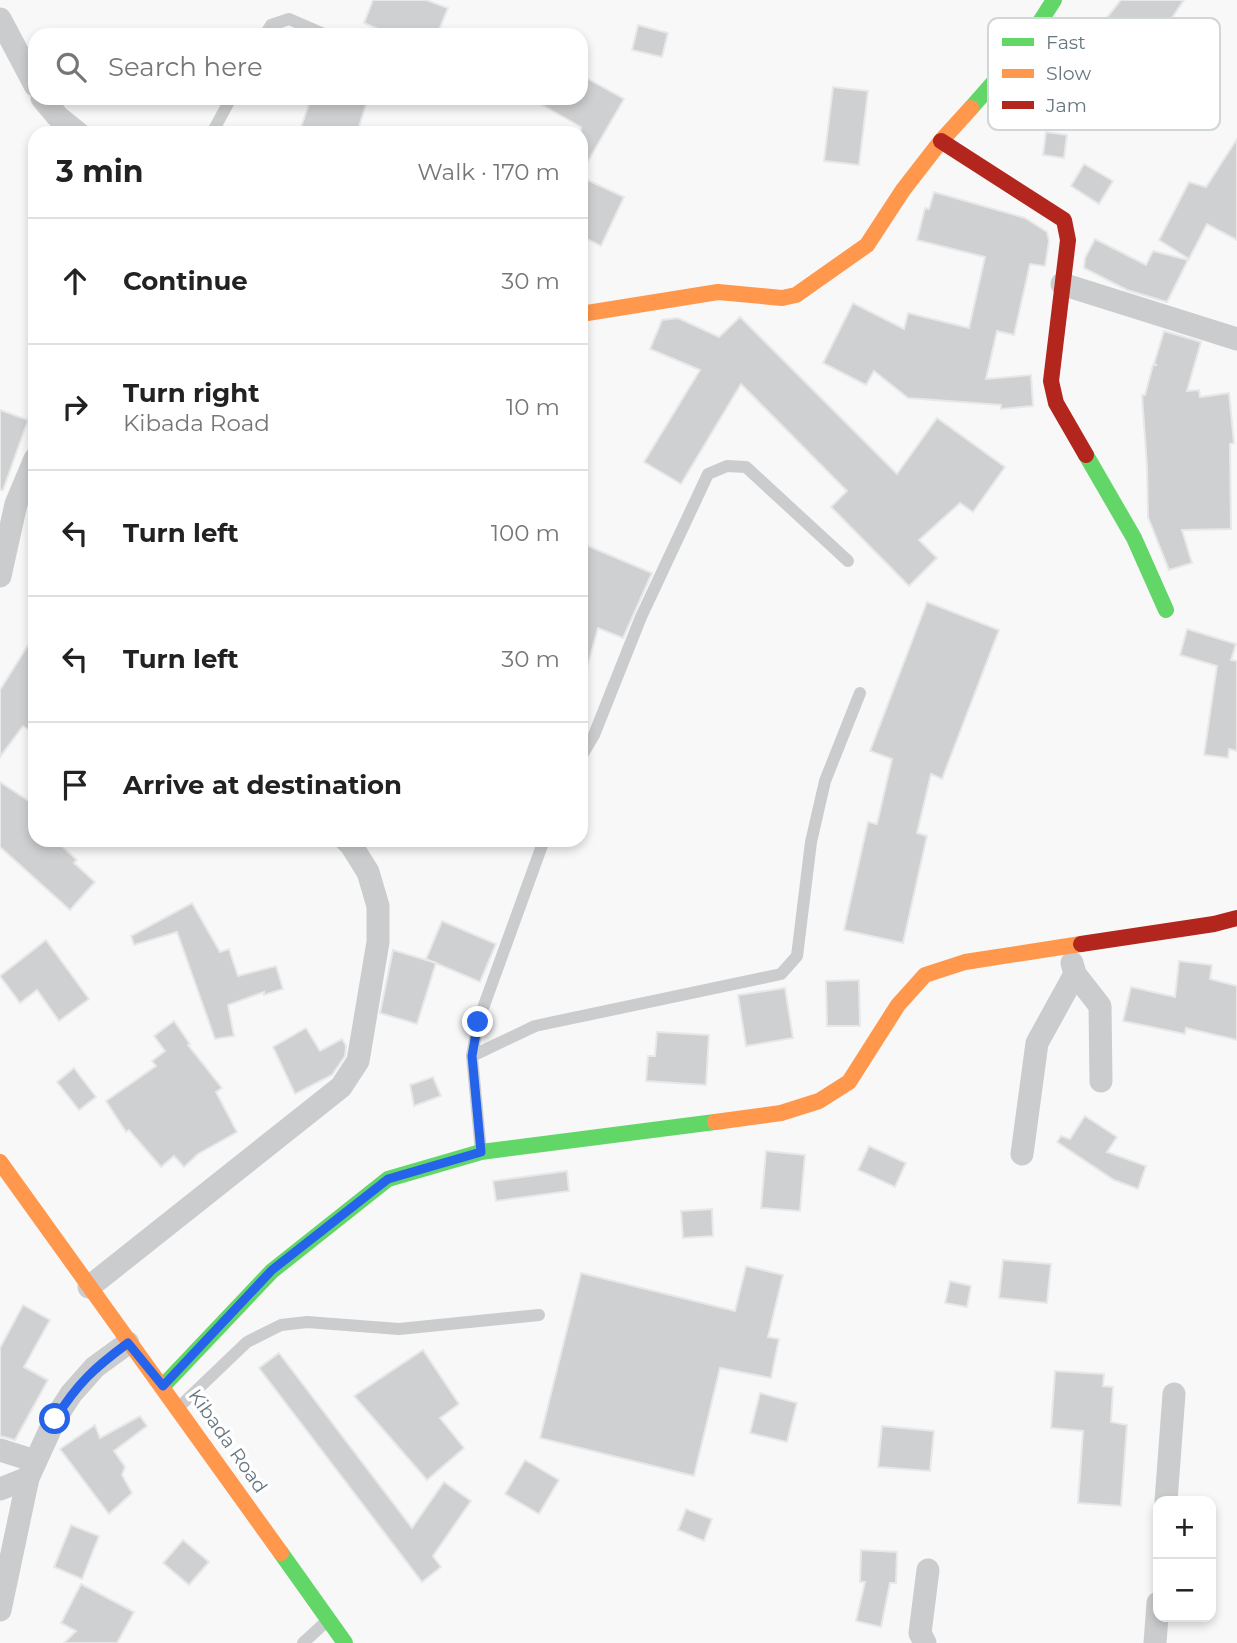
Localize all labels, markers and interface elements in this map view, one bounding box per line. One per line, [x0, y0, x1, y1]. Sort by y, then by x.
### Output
legend [988, 18, 1220, 130]
search box [28, 28, 588, 105]
text: Fast [1046, 31, 1086, 54]
icon: search [52, 48, 90, 86]
text: Search here [108, 51, 263, 83]
text: Slow [1046, 62, 1091, 85]
text: Jam [1045, 94, 1087, 117]
text: 3 min [56, 153, 143, 190]
text: Walk · 170 m [417, 158, 560, 186]
icon: ahead [56, 262, 94, 300]
text: Continue [123, 265, 248, 297]
text: 30 m [501, 267, 560, 295]
text: Turn right [123, 377, 259, 409]
icon: right [56, 388, 94, 426]
text: 10 m [506, 393, 560, 421]
text: Kibada Road [123, 409, 270, 437]
icon: left [56, 514, 94, 552]
text: Turn left [123, 517, 239, 549]
text: 100 m [491, 519, 560, 547]
icon: left [56, 640, 94, 678]
text: Turn left [123, 643, 239, 675]
text: 30 m [501, 645, 560, 673]
icon: arrive [56, 766, 94, 804]
text: Arrive at destination [123, 769, 402, 801]
route end [462, 1006, 493, 1037]
street label: Kibada Road [184, 1385, 272, 1497]
route start [39, 1403, 70, 1434]
map controls [1153, 1496, 1216, 1622]
button: + [1153, 1496, 1216, 1559]
button: − [1153, 1559, 1216, 1622]

